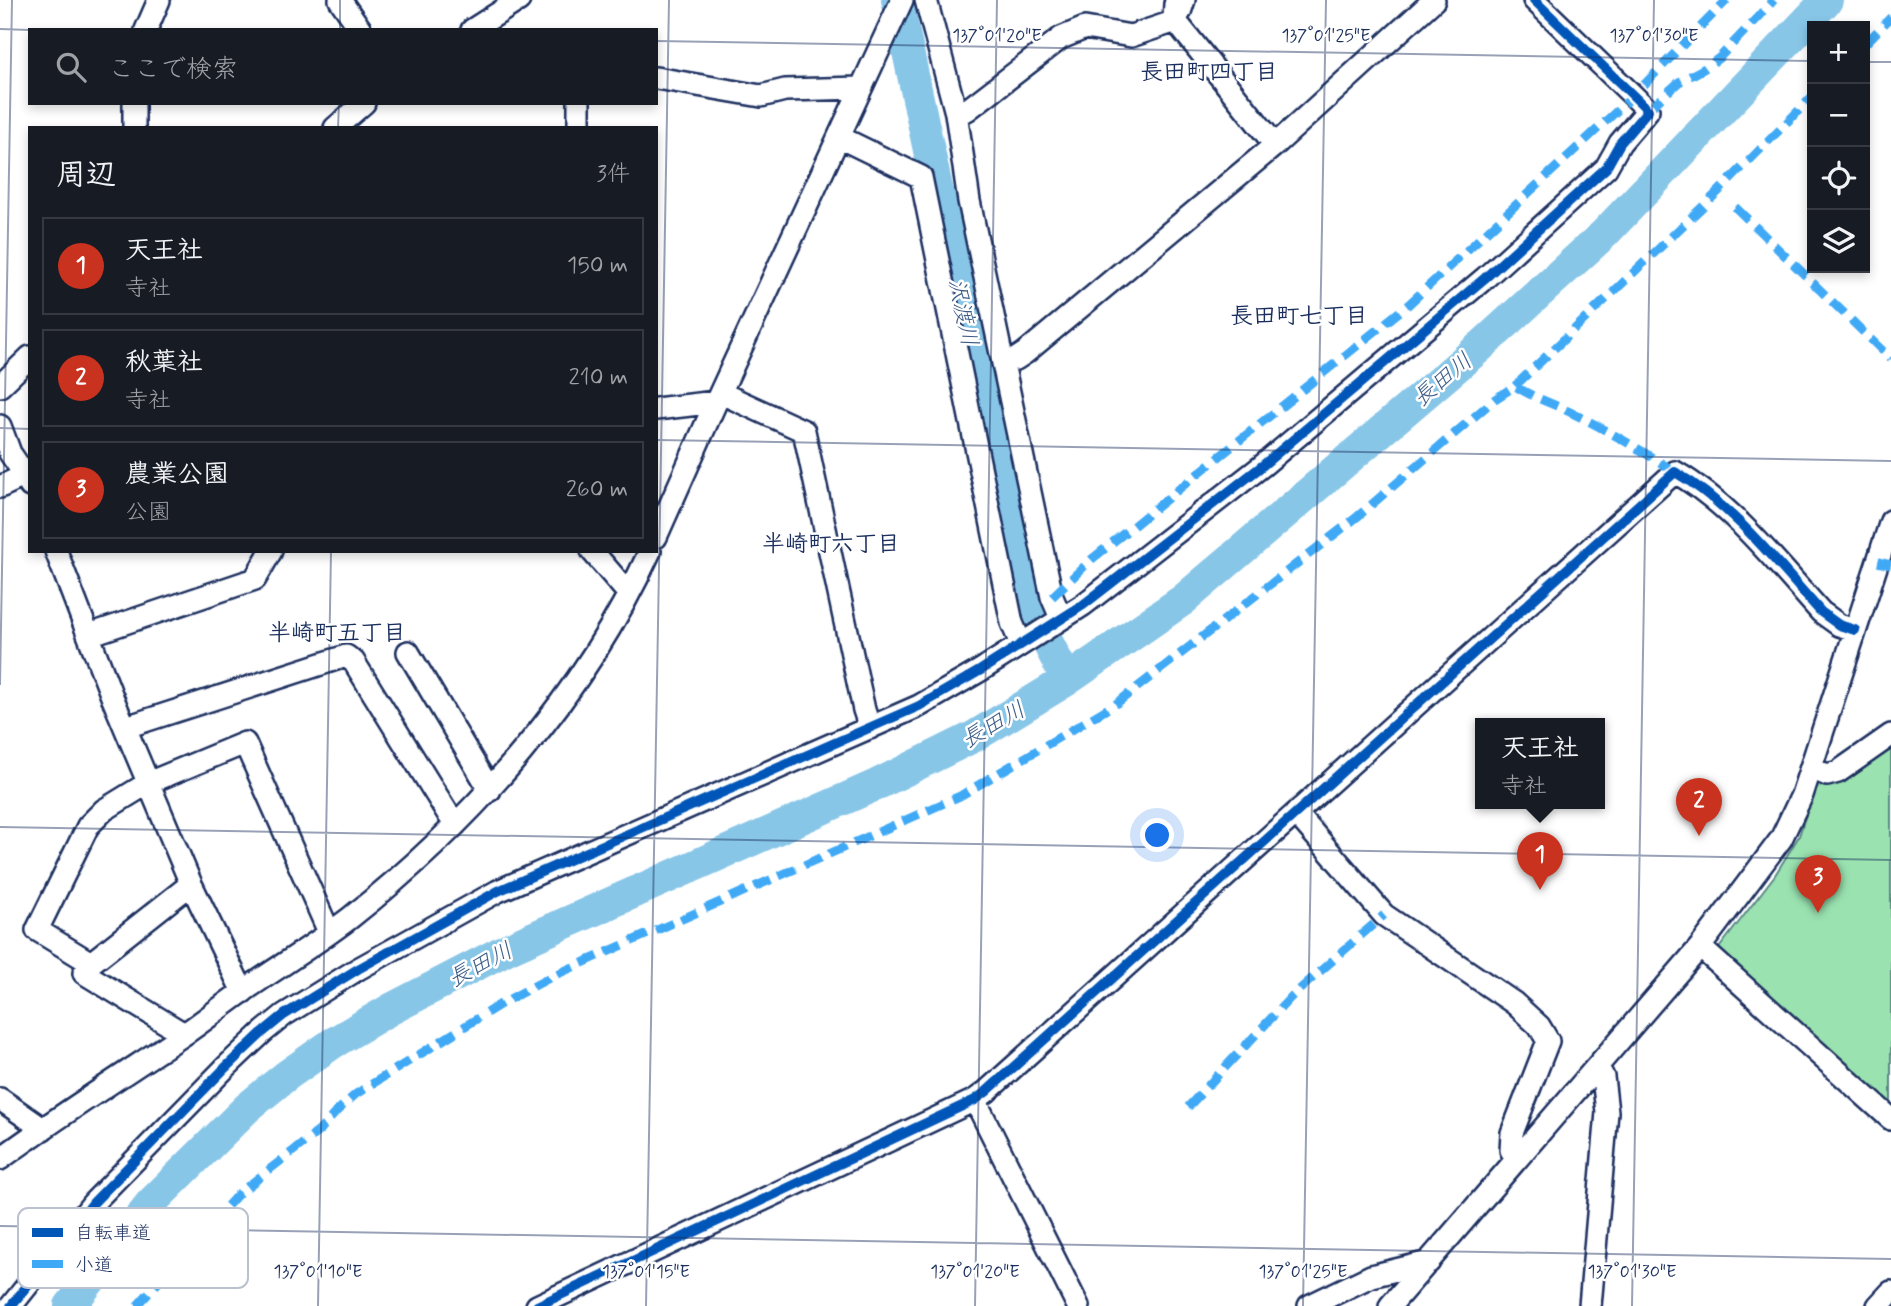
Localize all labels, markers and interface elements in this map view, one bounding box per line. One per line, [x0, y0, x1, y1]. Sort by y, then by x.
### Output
map controls [1807, 21, 1870, 273]
button: + [1807, 21, 1870, 84]
text: 137°01'20"E [952, 24, 1042, 48]
text: 137°01'25"E [1282, 24, 1370, 48]
text: 137°01'30"E [1610, 24, 1698, 48]
search box [28, 28, 658, 105]
icon: search [52, 48, 90, 86]
text: ここで検索 [108, 53, 238, 87]
district label: 長田町四丁目 [1140, 58, 1278, 88]
button: − [1807, 84, 1870, 147]
button: locate [1807, 147, 1870, 210]
text: 周辺 [56, 156, 116, 195]
text: 3件 [597, 160, 630, 190]
button: layers [1807, 210, 1870, 273]
text: 天王社 [125, 234, 203, 268]
text: 1 [76, 251, 86, 281]
text: 150 m [567, 251, 628, 281]
text: 寺社 [125, 274, 171, 304]
water label: 沢渡川 [940, 276, 984, 349]
district label: 長田町七丁目 [1230, 302, 1368, 332]
text: 秋葉社 [125, 346, 203, 380]
water label: 長田川 [1407, 347, 1479, 414]
text: 2 [75, 363, 87, 393]
text: 210 m [568, 363, 628, 393]
text: 寺社 [125, 386, 171, 416]
text: 農業公園 [125, 458, 229, 492]
text: 3 [76, 475, 86, 505]
text: 260 m [566, 475, 628, 505]
text: 公園 [125, 498, 171, 528]
district label: 半崎町六丁目 [762, 530, 900, 560]
district label: 半崎町五丁目 [268, 619, 406, 649]
water label: 長田川 [957, 695, 1031, 756]
popup [1475, 718, 1605, 809]
text: 天王社 [1501, 732, 1579, 766]
text: 寺社 [1501, 772, 1547, 802]
pin: 2 [1676, 778, 1722, 836]
your location [1140, 818, 1174, 852]
pin: 1 [1517, 832, 1563, 890]
pin: 3 [1795, 855, 1841, 913]
water label: 長田川 [443, 936, 518, 995]
legend [18, 1208, 248, 1288]
text: 自転車道 [75, 1221, 151, 1246]
text: 小道 [75, 1253, 113, 1278]
text: 137°01'10"E [274, 1260, 362, 1284]
text: 137°01'15"E [602, 1260, 690, 1284]
text: 137°01'20"E [930, 1260, 1020, 1284]
text: 137°01'25"E [1259, 1260, 1347, 1284]
text: 137°01'30"E [1588, 1260, 1676, 1284]

